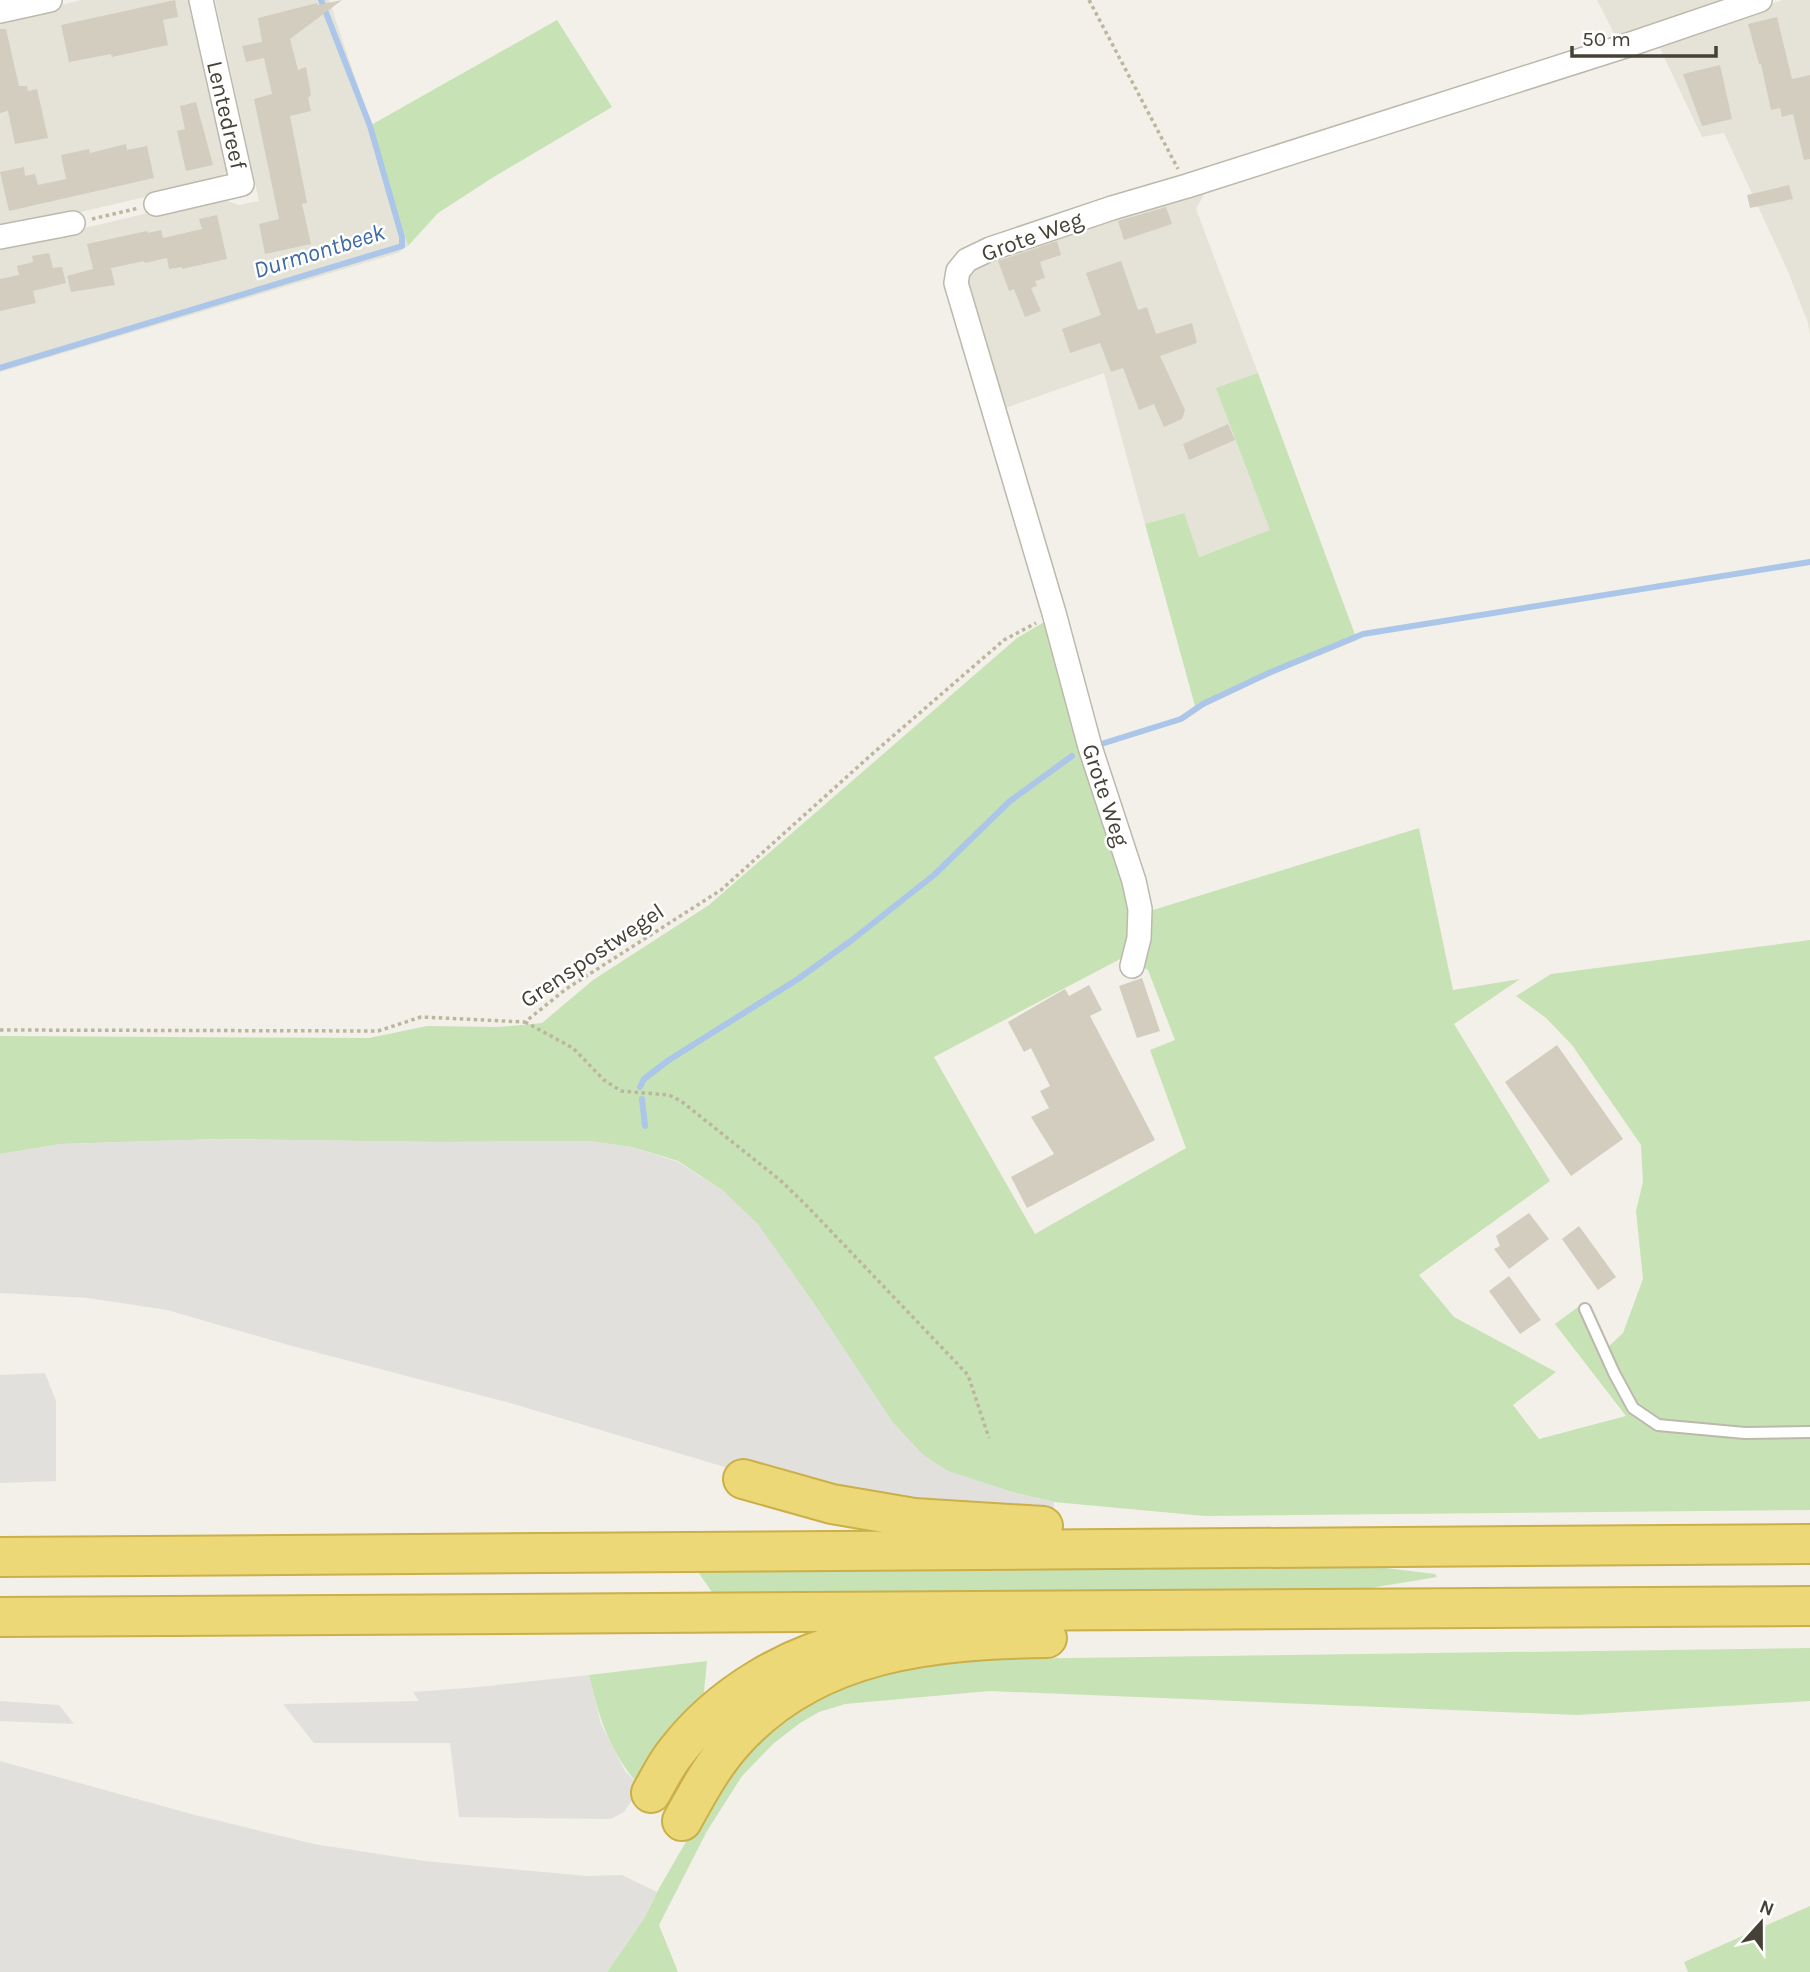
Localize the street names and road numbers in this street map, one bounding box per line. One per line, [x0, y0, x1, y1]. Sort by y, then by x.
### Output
street label: Lentedreef [201, 58, 252, 172]
street label: Grote Weg [978, 206, 1087, 267]
street label: Grote Weg [1076, 740, 1135, 850]
street label: Grenspostwegel [515, 897, 669, 1013]

